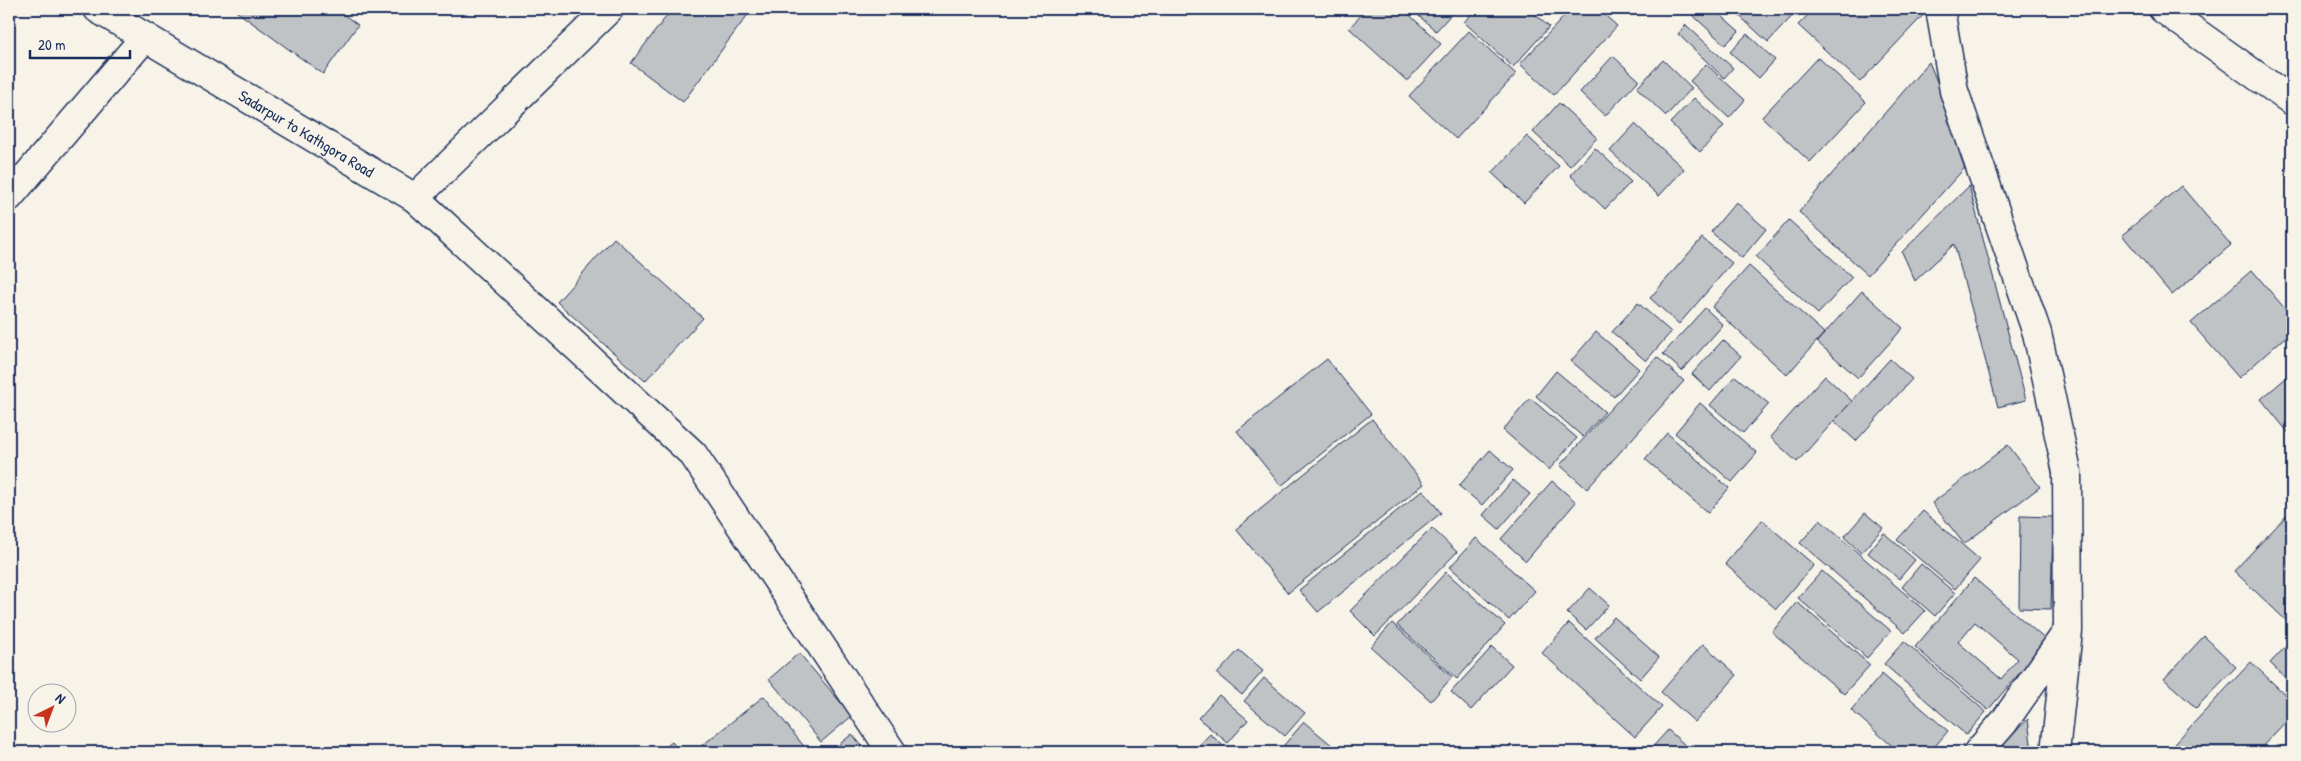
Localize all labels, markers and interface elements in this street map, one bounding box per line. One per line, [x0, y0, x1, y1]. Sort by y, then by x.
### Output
scale bar [30, 28, 130, 60]
text: 20 m [38, 34, 65, 55]
street label: Sadarpur to Kathgora Road [235, 84, 378, 182]
north arrow [28, 684, 78, 734]
text: N [52, 688, 71, 708]

